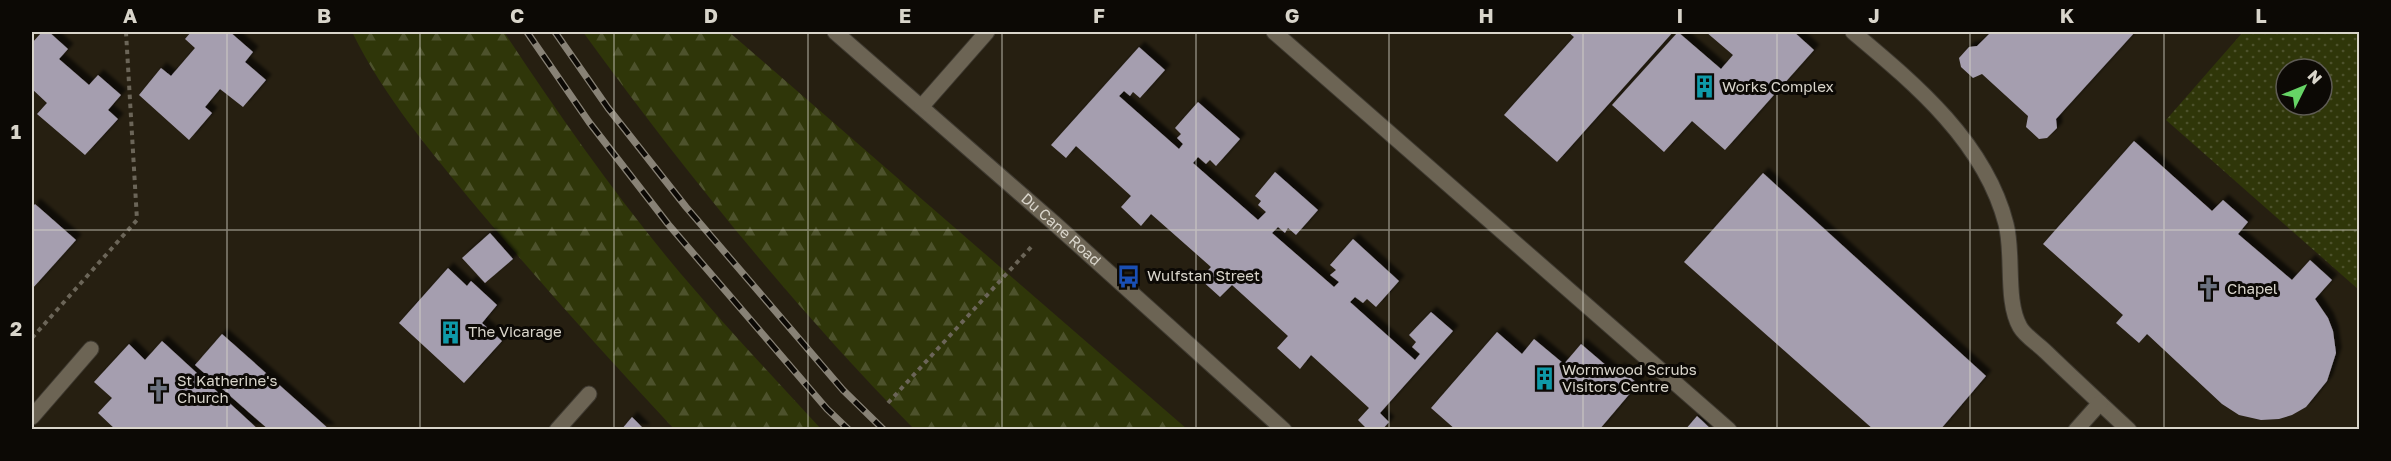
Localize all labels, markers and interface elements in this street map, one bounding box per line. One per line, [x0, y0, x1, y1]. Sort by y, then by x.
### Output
text: A [123, 3, 137, 27]
text: B [317, 3, 331, 27]
text: C [510, 3, 524, 27]
text: D [704, 3, 718, 27]
text: E [899, 3, 911, 27]
text: F [1093, 3, 1105, 27]
text: G [1285, 3, 1299, 27]
text: H [1478, 3, 1494, 27]
text: I [1677, 3, 1683, 27]
text: J [1868, 3, 1880, 27]
text: K [2060, 3, 2075, 27]
text: L [2255, 3, 2267, 27]
north arrow [2274, 57, 2334, 117]
text: N [2304, 65, 2326, 88]
building icon: Works Complex [1691, 74, 1717, 100]
place label: Works Complex [1722, 77, 1834, 95]
text: 1 [11, 119, 21, 143]
street label: Du Cane Road [1018, 189, 1105, 269]
bus stop icon: Wulfstan Street [1116, 263, 1142, 289]
place label: Wulfstan Street [1147, 266, 1260, 284]
church icon: Chapel [2196, 276, 2222, 302]
place label: Chapel [2227, 279, 2278, 297]
text: 2 [10, 316, 22, 340]
building icon: The Vicarage [437, 319, 463, 345]
place label: The Vicarage [468, 322, 562, 340]
place label: Wormwood Scrubs Visitors Centre [1562, 360, 1697, 395]
building icon: Wormwood Scrubs Visitors Centre [1531, 366, 1557, 392]
place label: St Katherine's Church [177, 371, 277, 406]
church icon: St Katherine's Church [146, 377, 172, 403]

